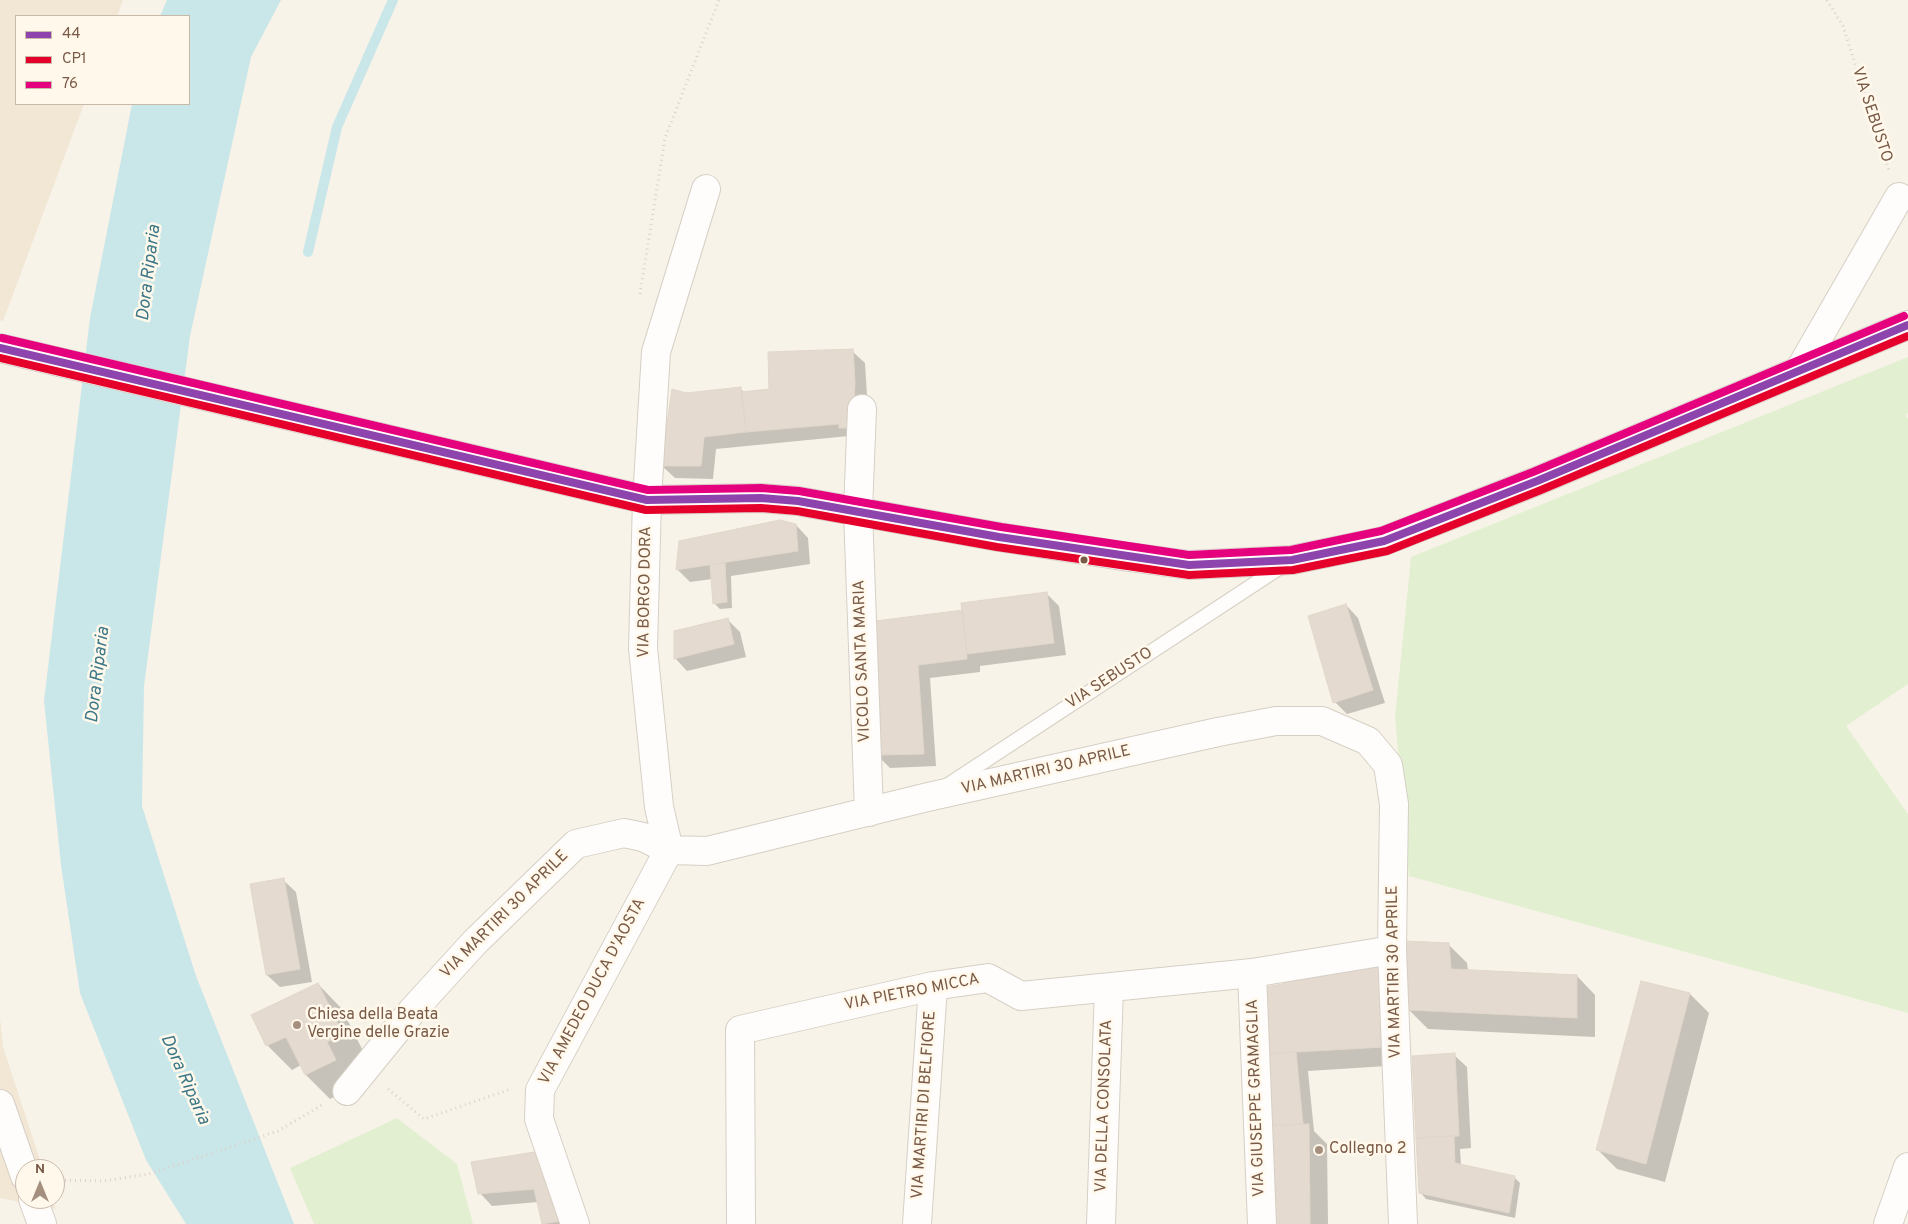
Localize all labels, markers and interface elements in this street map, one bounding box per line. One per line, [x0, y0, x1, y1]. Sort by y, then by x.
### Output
legend [15, 15, 190, 105]
text: 44 [62, 25, 81, 44]
text: CP1 [62, 50, 87, 69]
street label: VIA SEBUSTO [1847, 65, 1895, 165]
text: 76 [62, 75, 78, 94]
water label: Dora Riparia [133, 224, 167, 322]
street label: VIA BORGO DORA [635, 526, 657, 658]
unlabelled marker [1079, 555, 1089, 565]
street label: VICOLO SANTA MARIA [851, 579, 875, 743]
water label: Dora Riparia [82, 626, 116, 724]
street label: VIA SEBUSTO [1063, 644, 1157, 714]
street label: VIA MARTIRI 30 APRILE [960, 742, 1132, 800]
street label: VIA MARTIRI 30 APRILE [437, 847, 573, 983]
street label: VIA MARTIRI 30 APRILE [1384, 885, 1406, 1059]
street label: VIA AMEDEO DUCA D'AOSTA [536, 895, 650, 1089]
street label: VIA PIETRO MICCA [843, 970, 981, 1016]
street label: VIA GIUSEPPE GRAMAGLIA [1244, 999, 1270, 1197]
place label: Chiesa della Beata Vergine delle Grazie [307, 1006, 450, 1044]
street label: VIA MARTIRI DI BELFIORE [909, 1010, 941, 1200]
marker: Chiesa della Beata Vergine delle Grazie [291, 1019, 303, 1031]
street label: VIA DELLA CONSOLATA [1092, 1019, 1118, 1193]
water label: Dora Riparia [154, 1031, 214, 1129]
place label: Collegno 2 [1329, 1140, 1406, 1160]
marker: Collegno 2 [1313, 1144, 1325, 1156]
north arrow [15, 1159, 65, 1209]
text: N [35, 1161, 45, 1178]

